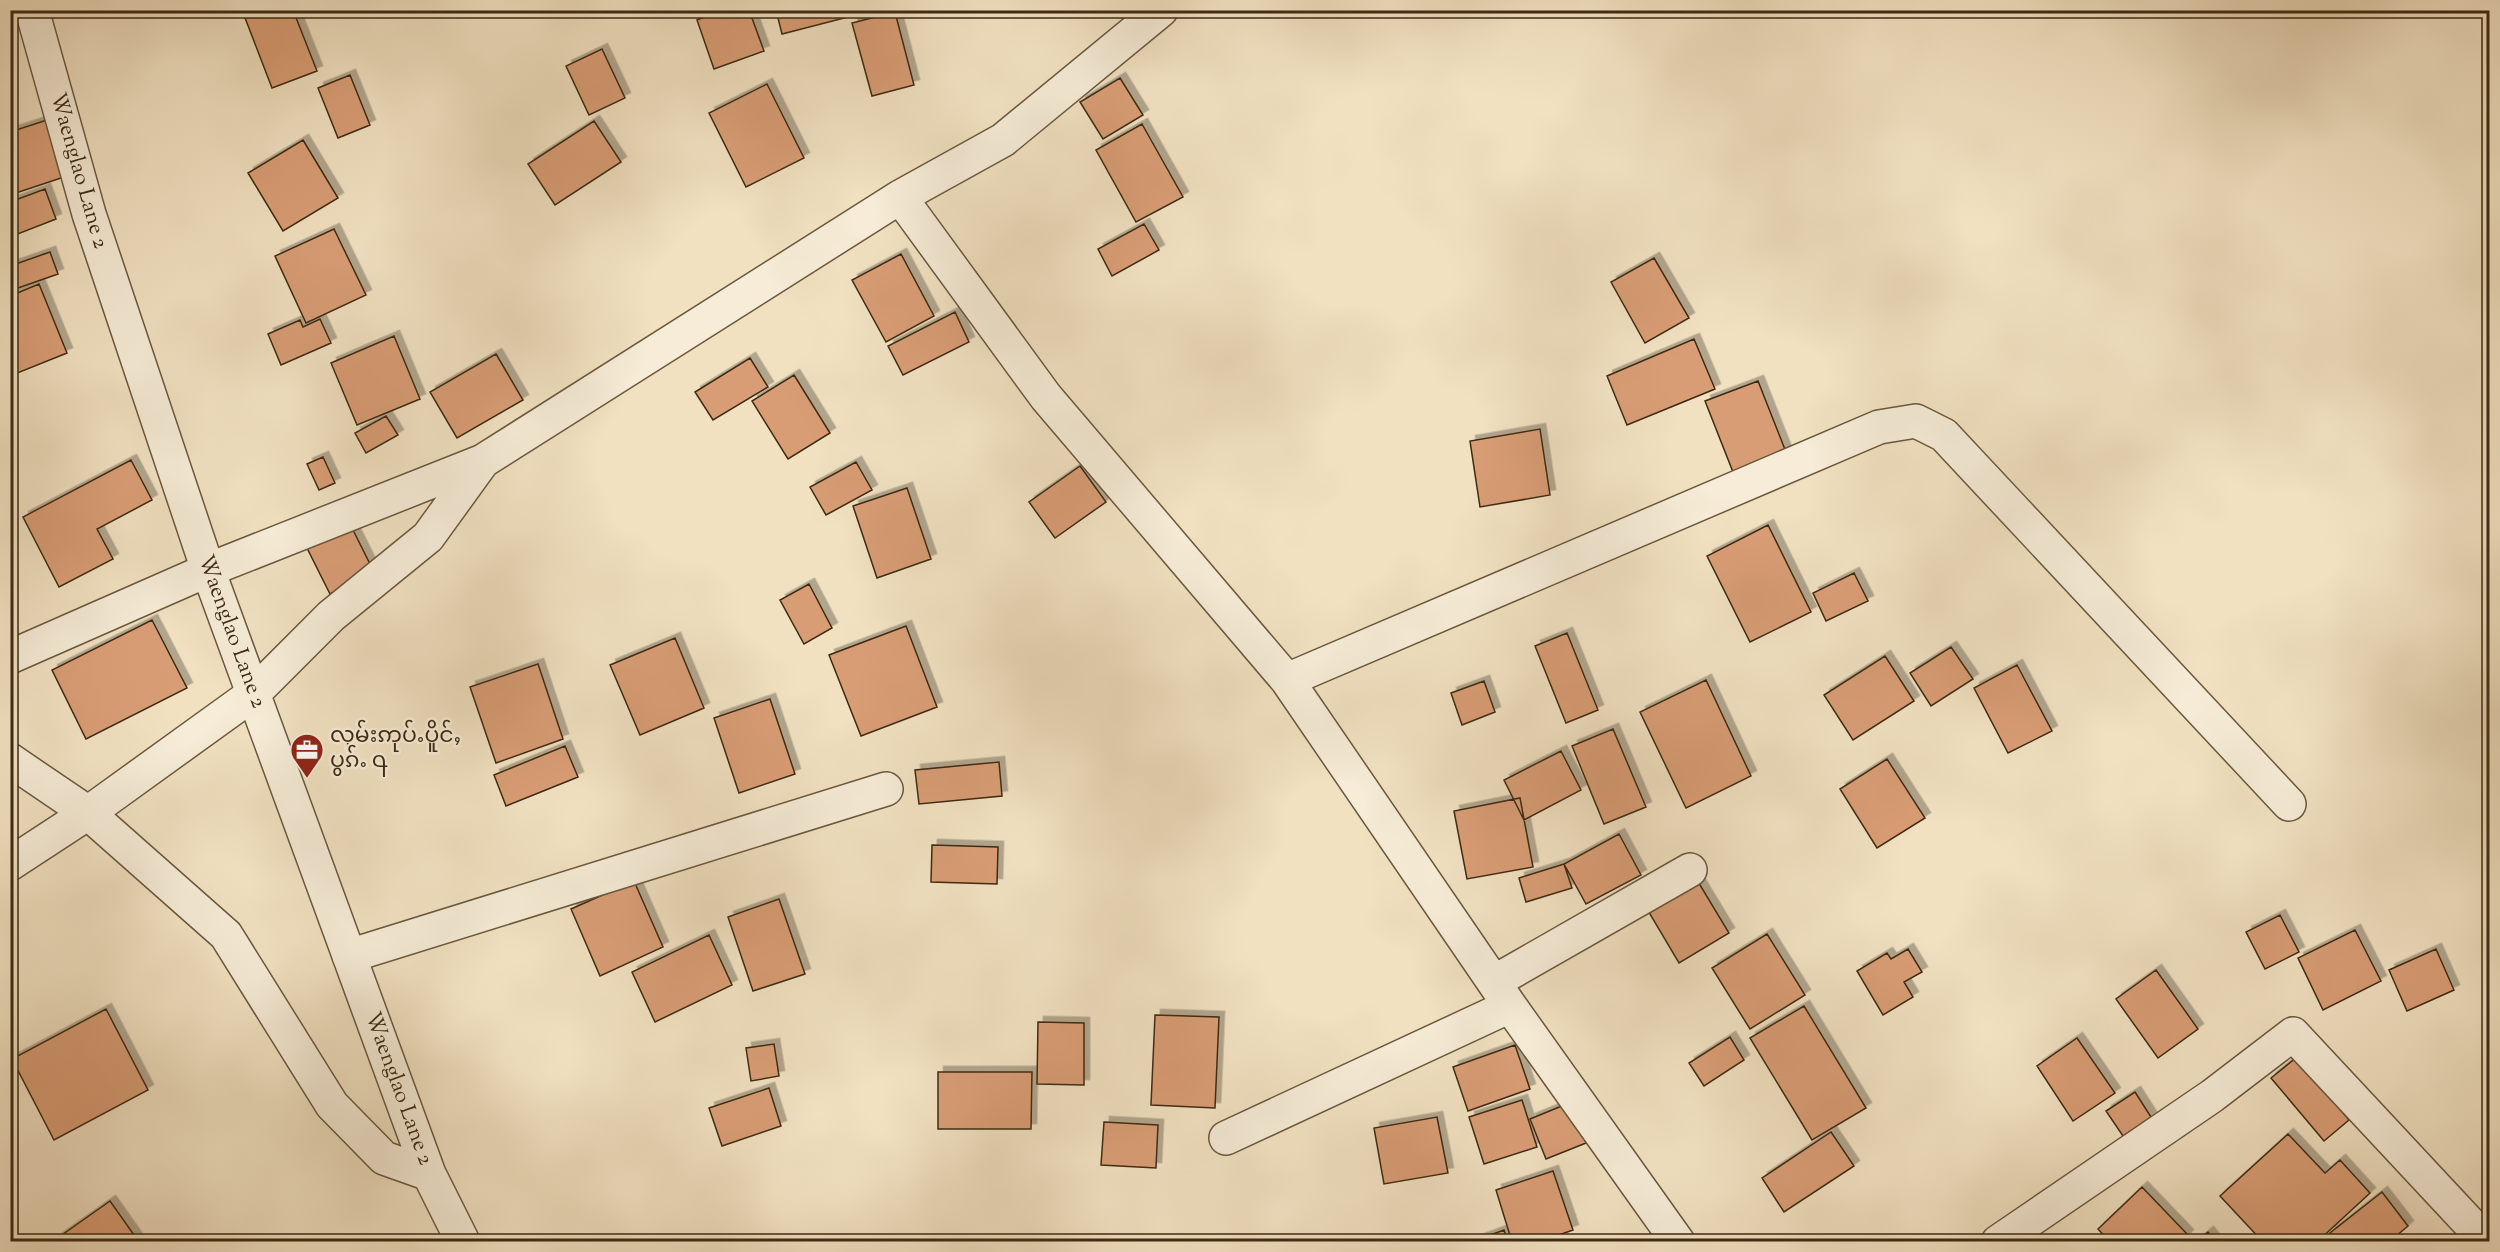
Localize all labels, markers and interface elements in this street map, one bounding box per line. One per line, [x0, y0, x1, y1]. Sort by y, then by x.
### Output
street label: Waenglao Lane 2 [40, 89, 116, 253]
street label: Waenglao Lane 2 [188, 551, 274, 713]
place label: လုမ်းဢုပ်ႉပိူင်ႇ ပွၵ်ႉ ႖ [330, 719, 461, 778]
office icon: လုမ်းဢုပ်ႉပိူင်ႇ ပွၵ်ႉ ႖ [289, 732, 325, 779]
street label: Waenglao Lane 2 [355, 1008, 441, 1170]

